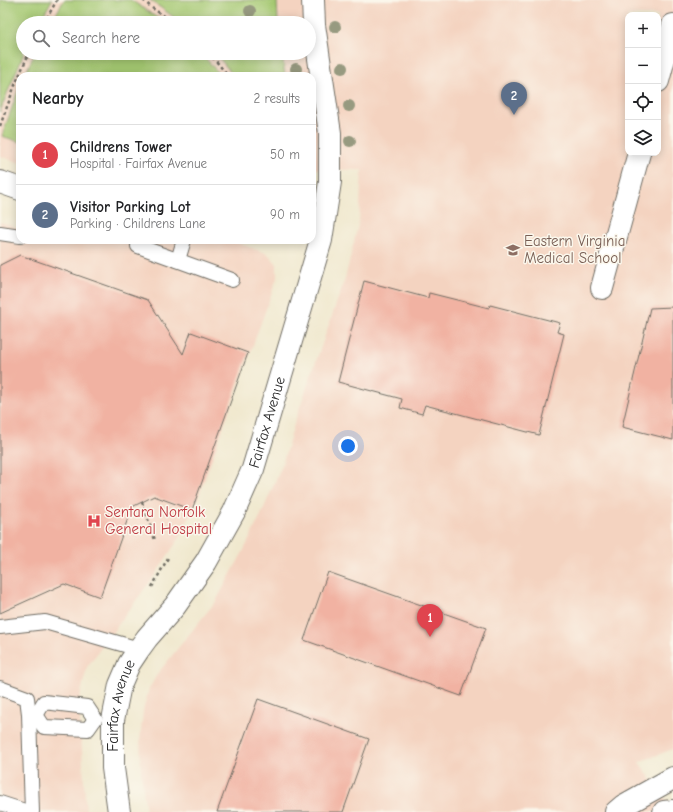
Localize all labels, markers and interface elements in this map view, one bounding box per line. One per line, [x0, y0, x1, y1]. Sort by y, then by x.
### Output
map controls [625, 12, 661, 156]
button: + [625, 12, 661, 48]
search box [16, 16, 316, 60]
icon: search [30, 27, 52, 49]
text: Search here [62, 29, 140, 47]
button: − [625, 48, 661, 84]
pin: 2 [501, 82, 527, 115]
button: locate [625, 84, 661, 120]
text: Nearby [32, 89, 83, 108]
text: 2 results [253, 91, 300, 106]
button: layers [625, 120, 661, 156]
text: Childrens Tower [70, 138, 172, 156]
text: 1 [42, 147, 48, 162]
text: 50 m [270, 147, 300, 162]
text: Hospital · Fairfax Avenue [70, 156, 207, 171]
text: Visitor Parking Lot [70, 198, 190, 216]
text: 2 [42, 207, 48, 222]
text: 90 m [270, 207, 300, 222]
text: Parking · Childrens Lane [70, 216, 206, 231]
place label: Eastern Virginia Medical School [524, 232, 625, 267]
school or university icon: Eastern Virginia Medical School [505, 242, 521, 258]
street label: Fairfax Avenue [245, 374, 289, 470]
your location [338, 436, 358, 456]
place label: Sentara Norfolk General Hospital [105, 503, 212, 538]
hospital icon: Sentara Norfolk General Hospital [86, 513, 102, 529]
pin: 1 [417, 604, 443, 637]
street label: Fairfax Avenue [104, 655, 139, 752]

